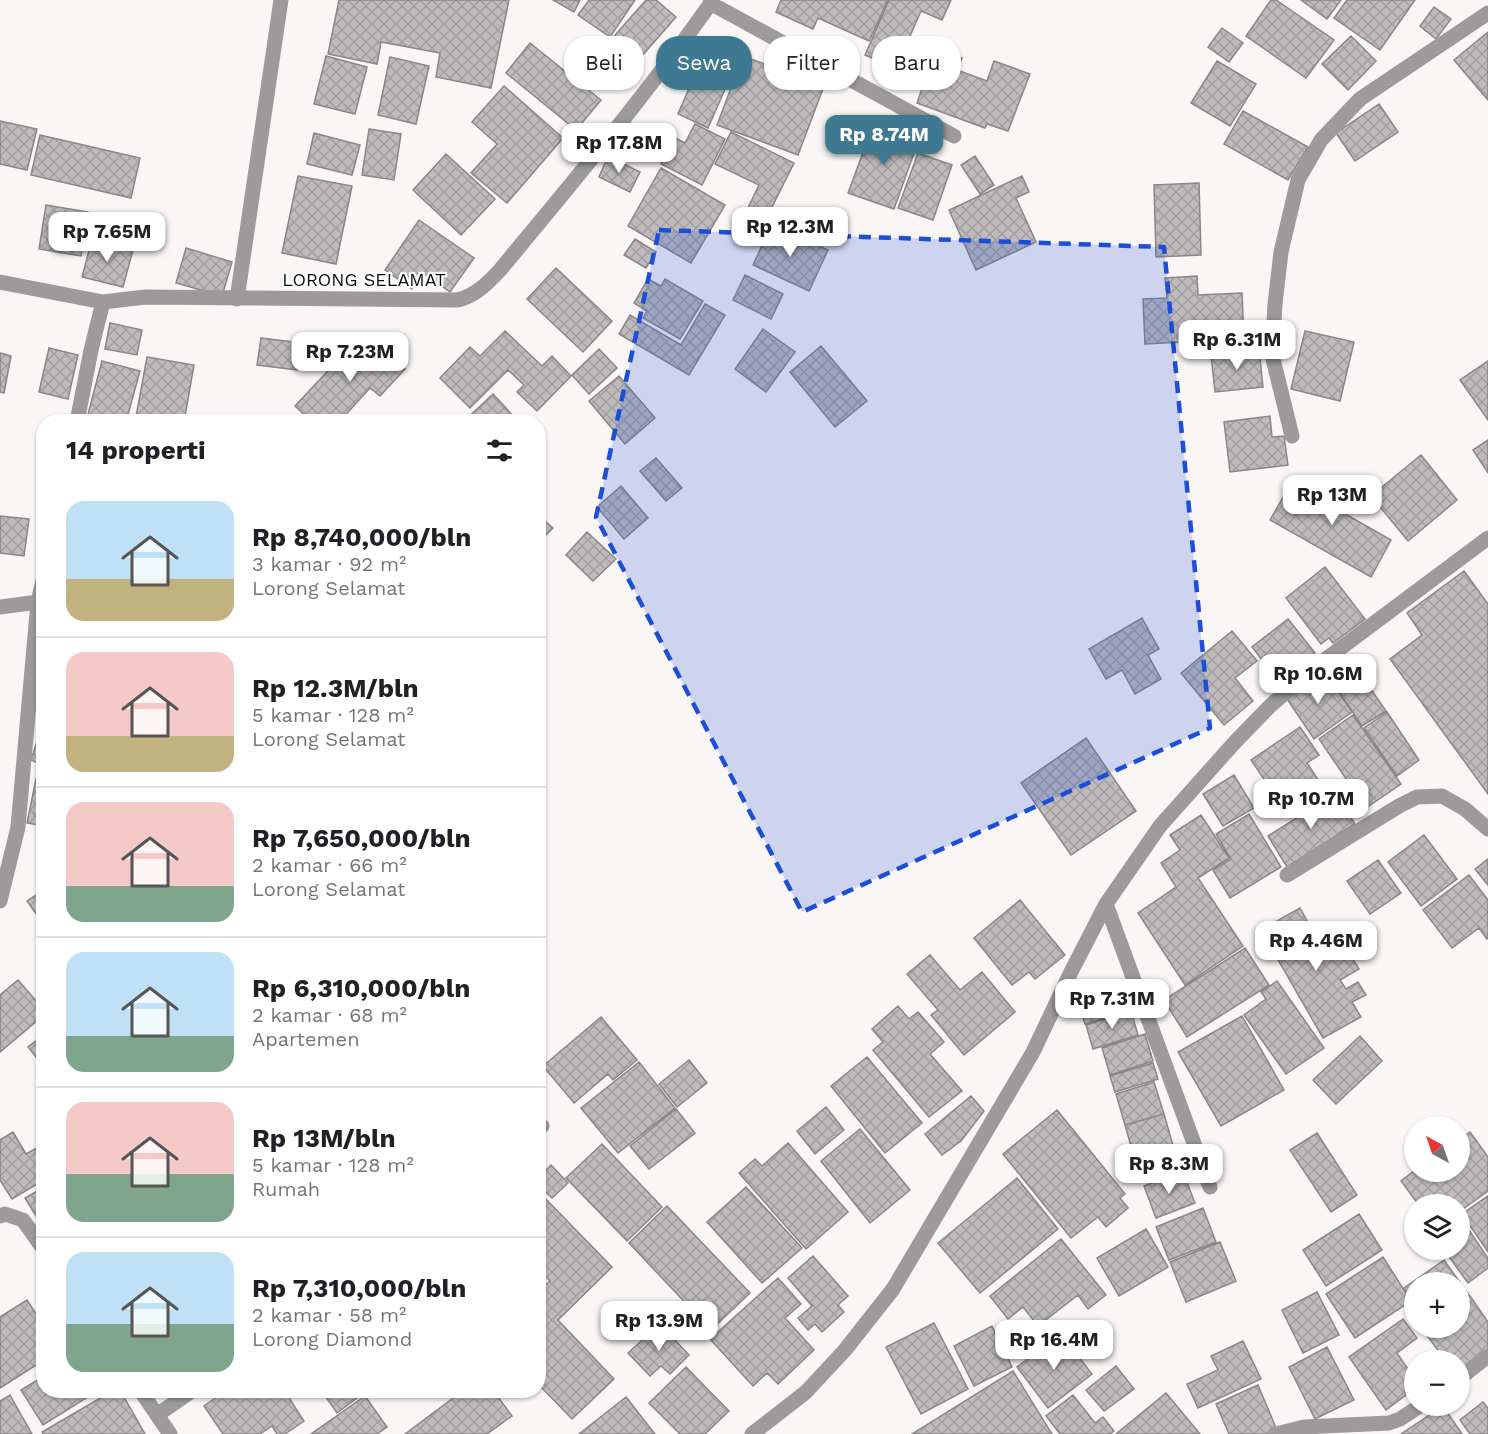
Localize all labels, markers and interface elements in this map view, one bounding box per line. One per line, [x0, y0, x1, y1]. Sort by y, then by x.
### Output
chip: Beli [564, 36, 644, 90]
chip: Sewa [656, 36, 752, 90]
chip: Filter [764, 36, 860, 90]
chip: Baru [872, 36, 961, 90]
pin: Rp 8.74M [822, 115, 946, 166]
text: Rp 8.74M [839, 122, 929, 146]
pin: Rp 17.8M [557, 123, 681, 174]
text: Rp 17.8M [576, 130, 662, 154]
pin: Rp 12.3M [728, 207, 852, 258]
pin: Rp 7.65M [45, 212, 169, 263]
text: Rp 12.3M [746, 214, 834, 238]
text: Rp 7.65M [62, 219, 152, 243]
street label: LORONG SELAMAT [282, 269, 446, 290]
pin: Rp 6.31M [1175, 320, 1299, 371]
text: Rp 6.31M [1193, 327, 1281, 351]
pin: Rp 7.23M [288, 332, 412, 383]
text: Rp 7.23M [306, 339, 395, 363]
icon: filters [483, 434, 516, 467]
text: 14 properti [66, 435, 205, 465]
pin: Rp 13M [1283, 475, 1381, 526]
text: Rp 13M [1297, 482, 1367, 506]
text: Rp 8,740,000/bln [252, 522, 471, 552]
icon: home [114, 525, 186, 597]
text: 3 kamar · 92 m² [252, 552, 406, 576]
text: Lorong Selamat [252, 576, 406, 600]
pin: Rp 10.6M [1256, 654, 1380, 705]
text: Rp 10.6M [1273, 661, 1363, 685]
text: Rp 12.3M/bln [252, 673, 419, 703]
icon: home [114, 676, 186, 748]
text: 5 kamar · 128 m² [252, 703, 414, 727]
text: Lorong Selamat [252, 727, 406, 751]
pin: Rp 10.7M [1249, 779, 1373, 830]
text: Rp 10.7M [1267, 786, 1355, 810]
text: Rp 7,650,000/bln [252, 823, 471, 853]
icon: home [114, 826, 186, 898]
text: 2 kamar · 66 m² [252, 853, 407, 877]
text: Lorong Selamat [252, 877, 406, 901]
pin: Rp 4.46M [1254, 921, 1378, 972]
text: Rp 4.46M [1269, 928, 1363, 952]
text: Rp 6,310,000/bln [252, 973, 470, 1003]
icon: home [114, 976, 186, 1048]
pin: Rp 7.31M [1050, 979, 1174, 1030]
text: Rp 7.31M [1069, 986, 1155, 1010]
text: 2 kamar · 68 m² [252, 1003, 407, 1027]
text: Apartemen [252, 1027, 360, 1051]
north arrow [1404, 1116, 1470, 1182]
map controls [1404, 1116, 1470, 1416]
text: Rp 13M/bln [252, 1123, 396, 1153]
icon: home [114, 1126, 186, 1198]
pin: Rp 8.3M [1114, 1144, 1224, 1195]
text: Rp 8.3M [1129, 1151, 1209, 1175]
text: 5 kamar · 128 m² [252, 1153, 414, 1177]
text: Rumah [252, 1177, 320, 1201]
button: layers [1404, 1194, 1470, 1260]
button: + [1404, 1272, 1470, 1338]
text: Rp 7,310,000/bln [252, 1273, 466, 1303]
icon: home [114, 1276, 186, 1348]
pin: Rp 13.9M [597, 1301, 721, 1352]
text: 2 kamar · 58 m² [252, 1303, 406, 1327]
text: Rp 13.9M [615, 1308, 703, 1332]
pin: Rp 16.4M [992, 1320, 1116, 1371]
text: Lorong Diamond [252, 1327, 412, 1351]
text: Rp 16.4M [1009, 1327, 1099, 1351]
button: − [1404, 1350, 1470, 1416]

